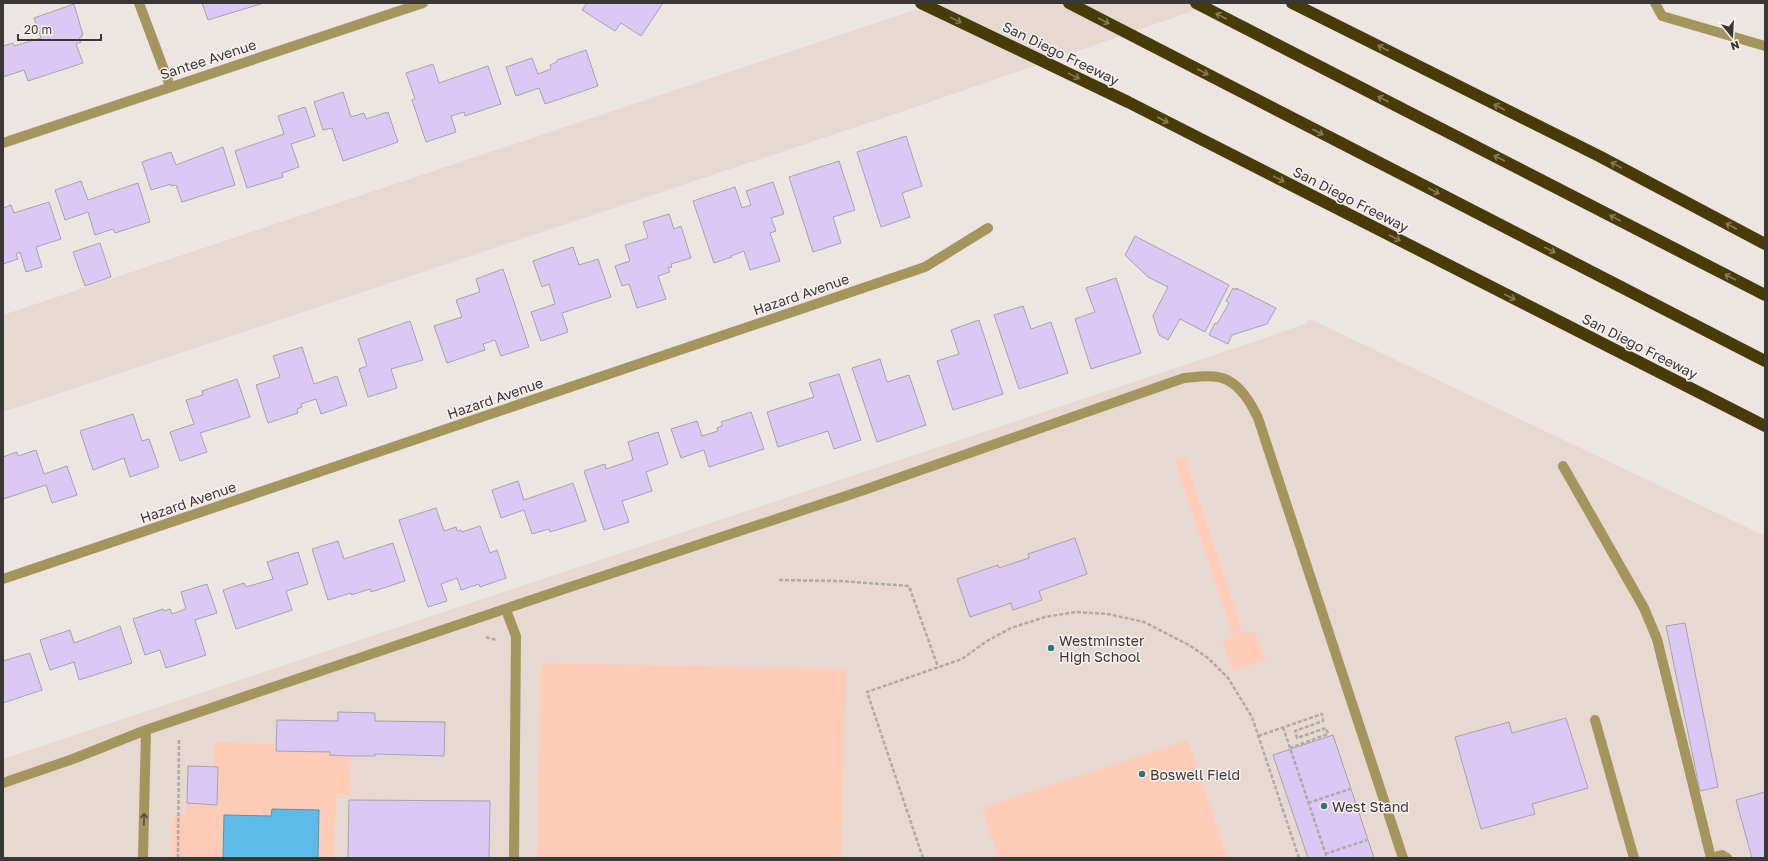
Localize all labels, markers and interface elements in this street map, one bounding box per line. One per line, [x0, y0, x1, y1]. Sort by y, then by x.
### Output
one-way arrow [1216, 12, 1228, 19]
scale bar [18, 16, 101, 42]
north arrow [1712, 16, 1752, 56]
one-way arrow [950, 17, 962, 24]
street label: San Diego Freeway [1000, 17, 1122, 89]
one-way arrow [1097, 18, 1109, 25]
text: 20 m [24, 22, 52, 37]
street label: Santee Avenue [158, 35, 258, 83]
text: N [1729, 39, 1741, 53]
one-way arrow [1377, 44, 1389, 52]
one-way arrow [1197, 69, 1209, 76]
one-way arrow [1067, 73, 1079, 80]
one-way arrow [1378, 95, 1390, 102]
one-way arrow [1494, 102, 1506, 110]
one-way arrow [1157, 116, 1169, 124]
one-way arrow [1312, 128, 1324, 136]
one-way arrow [1493, 154, 1505, 161]
one-way arrow [1610, 161, 1622, 168]
street label: San Diego Freeway [1290, 162, 1412, 236]
one-way arrow [1273, 175, 1285, 183]
one-way arrow [1428, 188, 1440, 195]
one-way arrow [1609, 213, 1621, 221]
one-way arrow [1725, 221, 1737, 229]
one-way arrow [1388, 234, 1400, 242]
one-way arrow [1543, 247, 1555, 254]
street label: Hazard Avenue [751, 270, 851, 318]
one-way arrow [1725, 273, 1737, 280]
one-way arrow [1504, 293, 1516, 301]
street label: San Diego Freeway [1579, 309, 1701, 383]
street label: Hazard Avenue [445, 374, 545, 422]
street label: Hazard Avenue [138, 478, 238, 526]
place label: Westminster High School [1059, 632, 1145, 665]
marker: Westminster High School [1046, 643, 1056, 653]
place label: Boswell Field [1150, 766, 1240, 783]
marker: Boswell Field [1137, 769, 1147, 779]
place label: West Stand [1332, 798, 1409, 815]
marker: West Stand [1319, 801, 1329, 811]
one-way arrow [140, 813, 148, 826]

